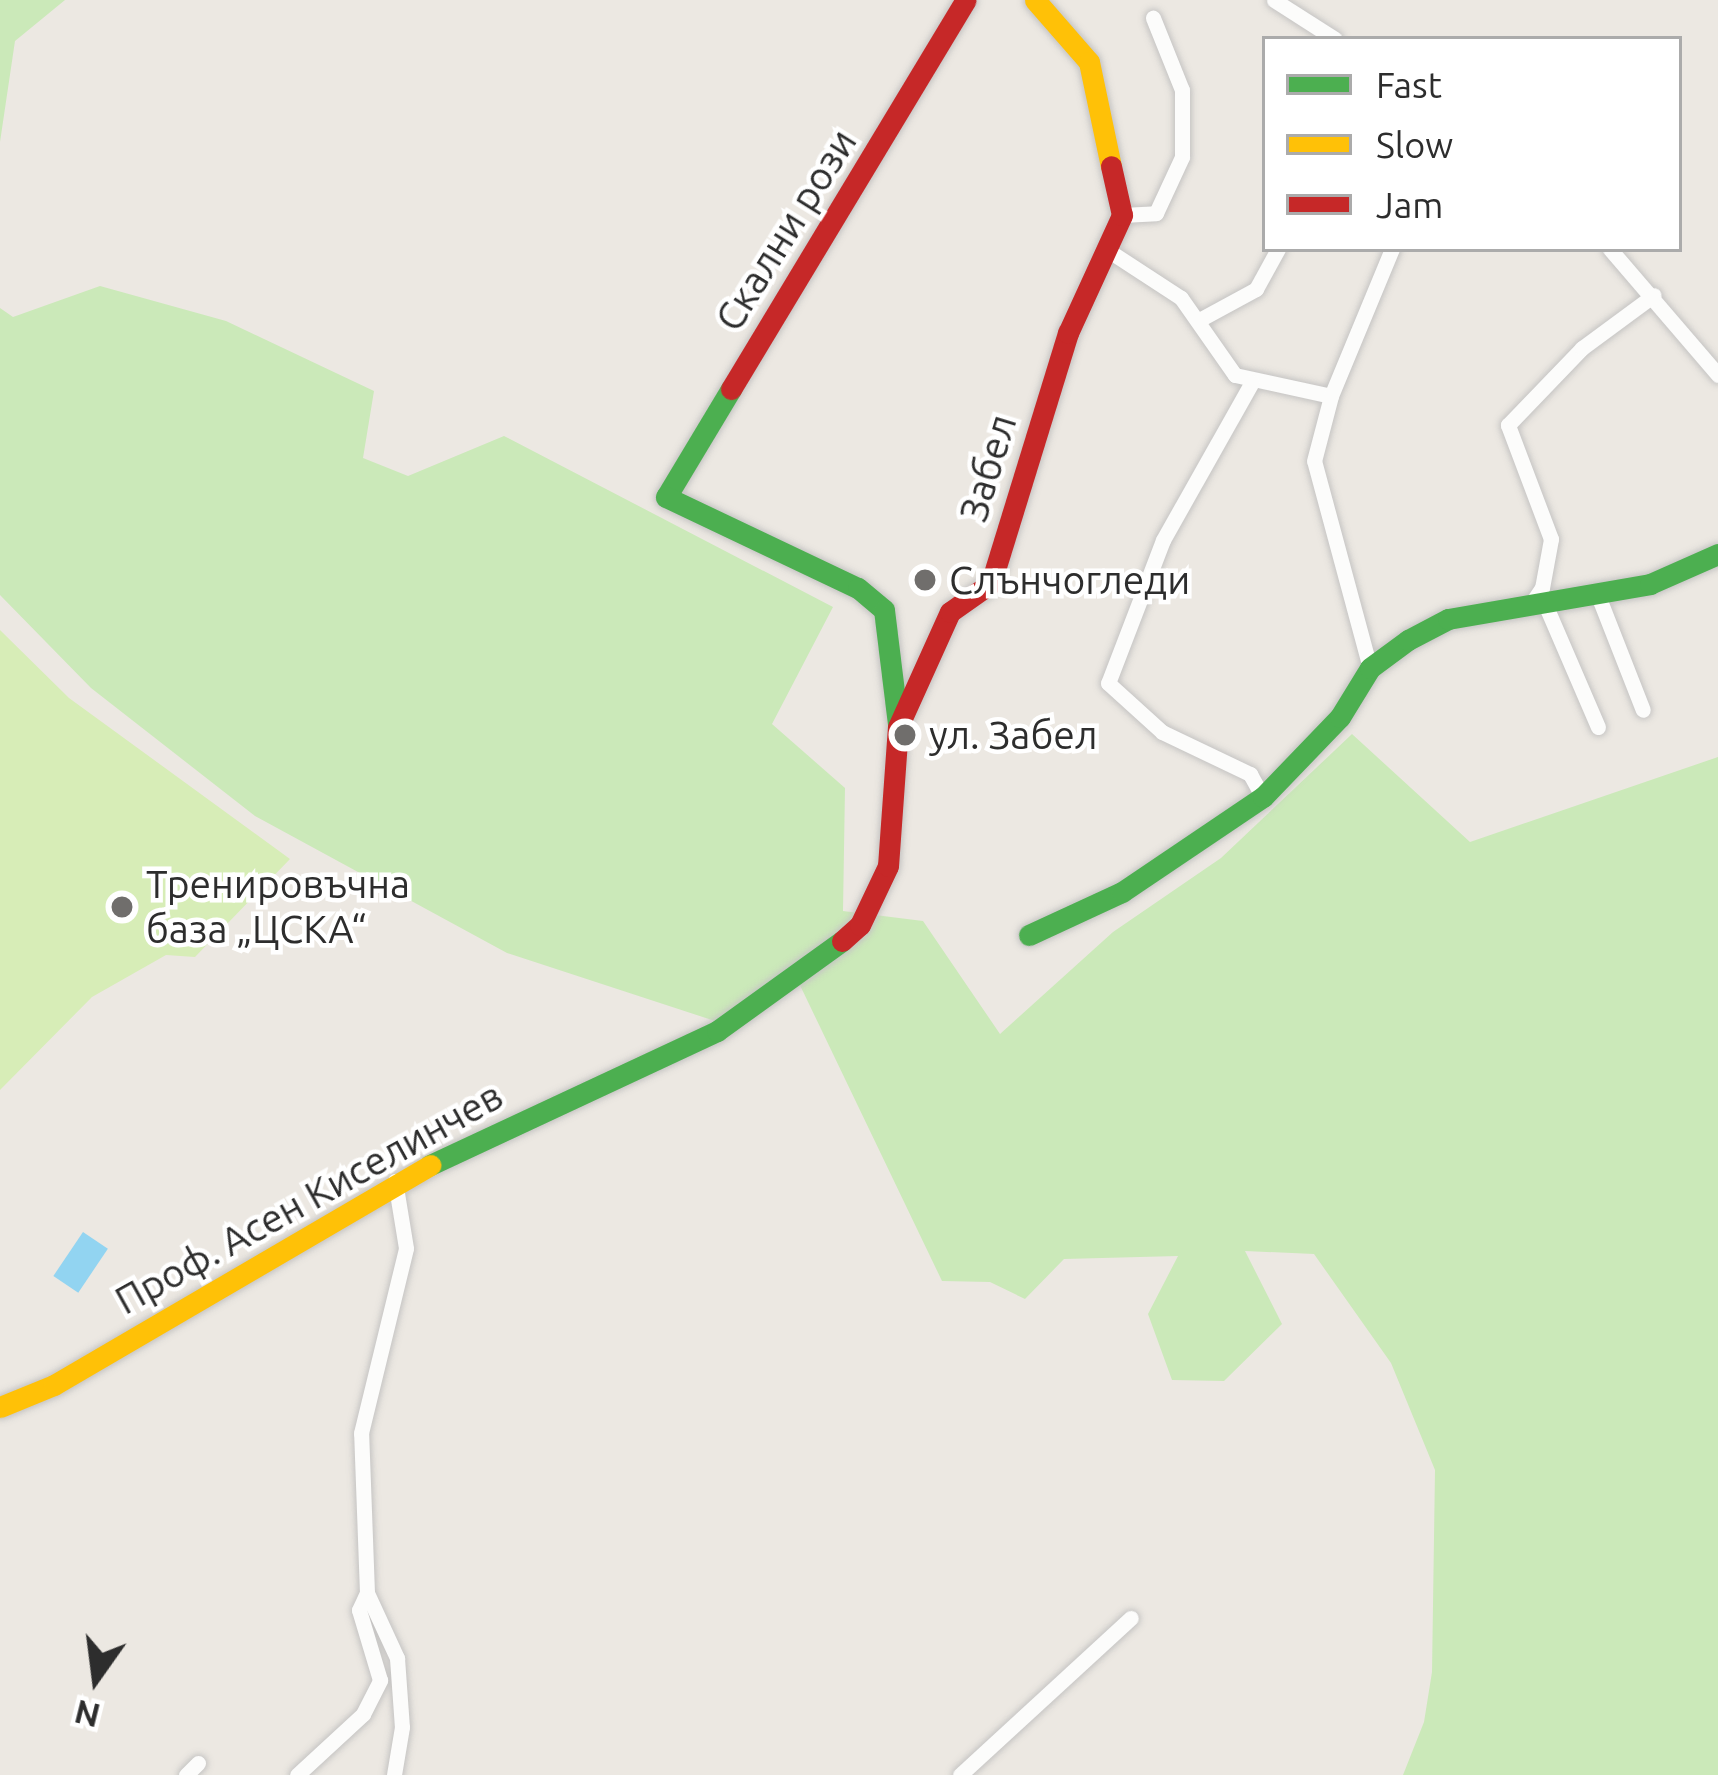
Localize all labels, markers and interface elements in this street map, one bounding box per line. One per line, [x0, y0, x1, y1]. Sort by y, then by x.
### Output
legend [1262, 36, 1682, 252]
text: Fast [1376, 64, 1442, 105]
street label: Скални рози [706, 121, 866, 339]
text: Slow [1376, 124, 1453, 165]
text: Jam [1376, 184, 1443, 225]
street label: Забел [950, 409, 1026, 527]
place label: Слънчогледи [949, 557, 1190, 603]
marker: Слънчогледи [912, 567, 938, 593]
place label: ул. Забел [929, 712, 1098, 758]
marker: ул. Забел [892, 722, 918, 748]
place label: Тренировъчна база „ЦСКА“ [146, 862, 410, 953]
marker: Тренировъчна база „ЦСКА“ [109, 894, 135, 920]
street label: Проф. Асен Киселинчев [107, 1072, 511, 1324]
north arrow [36, 1619, 156, 1739]
text: N [71, 1693, 104, 1735]

